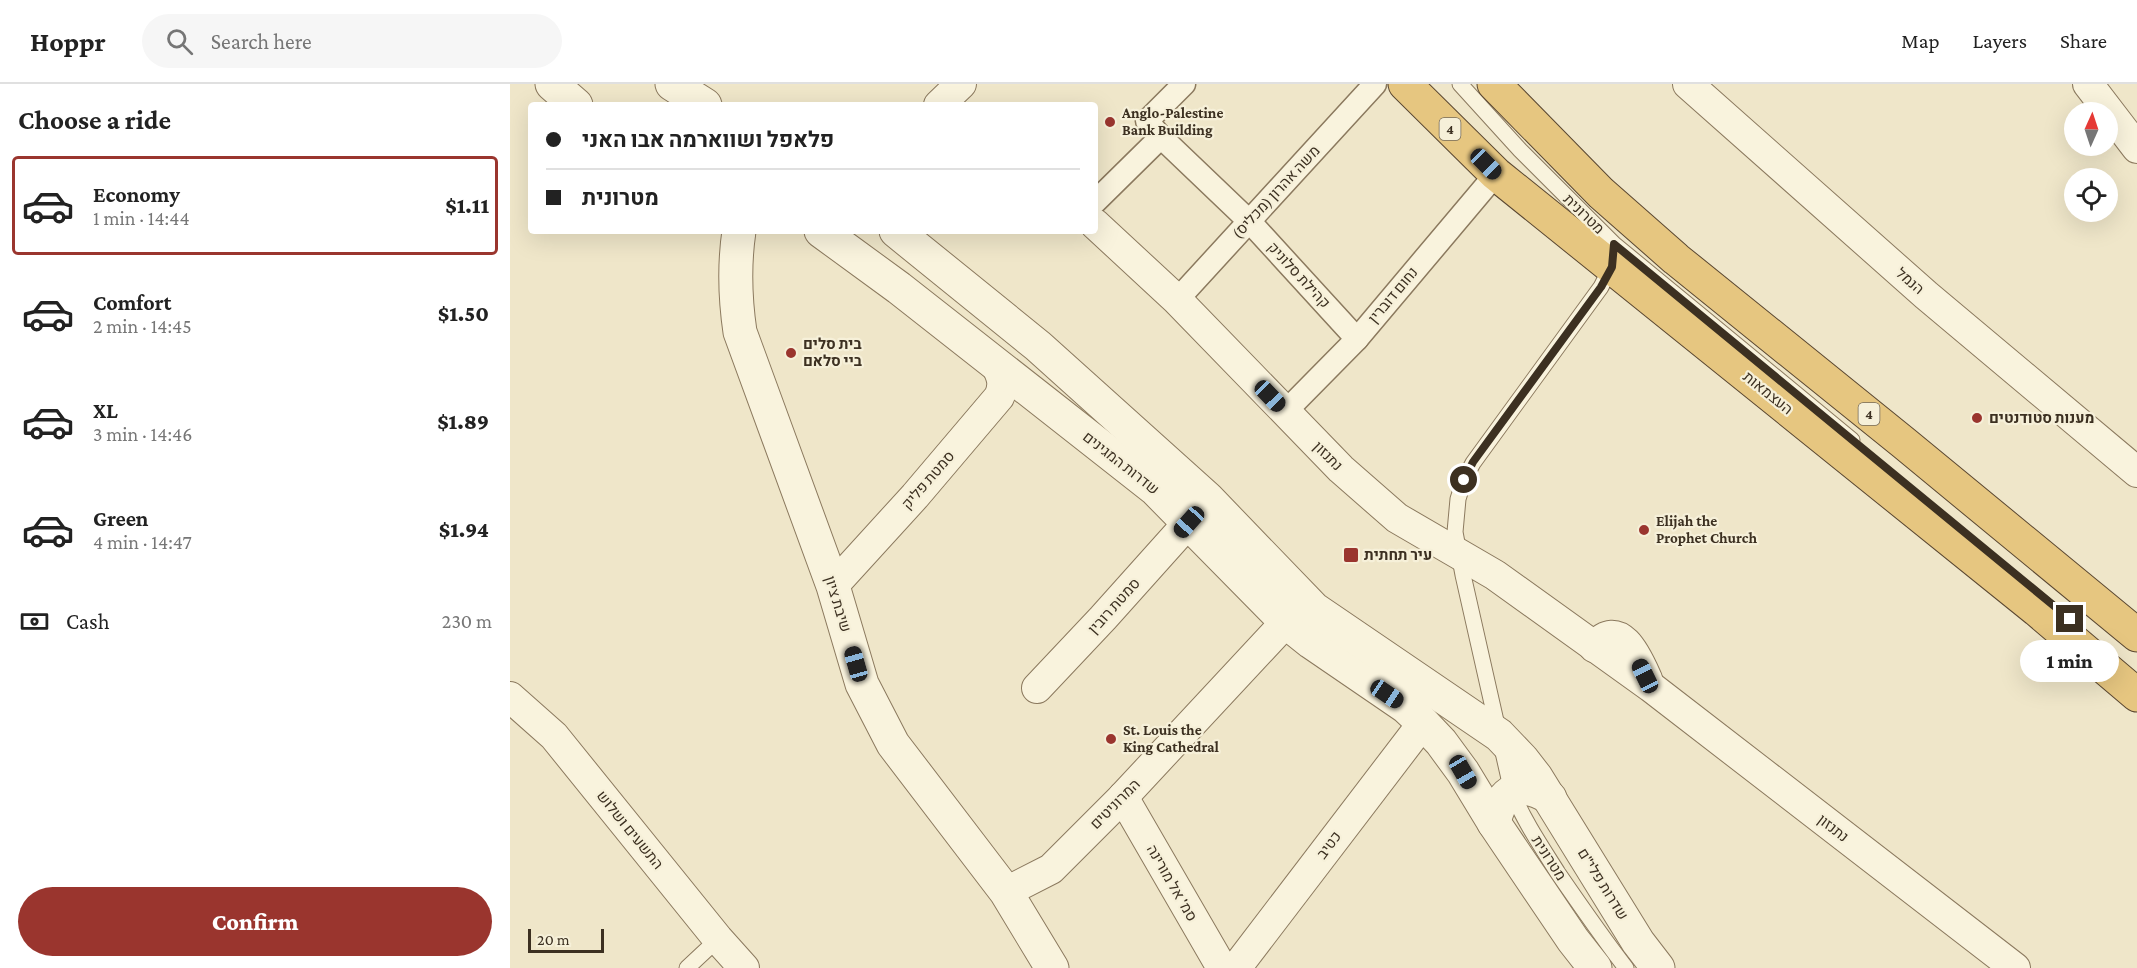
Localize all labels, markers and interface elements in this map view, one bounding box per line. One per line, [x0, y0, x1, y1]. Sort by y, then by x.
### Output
search box [142, 14, 562, 68]
icon: search [163, 25, 196, 58]
text: Hoppr [30, 26, 106, 57]
text: Search here [211, 29, 312, 54]
text: Map [1901, 29, 1940, 53]
text: Layers [1973, 29, 2027, 53]
text: Share [2060, 29, 2107, 53]
north arrow [2064, 102, 2118, 156]
map controls [2064, 102, 2118, 222]
text: Choose a ride [18, 105, 171, 135]
place label: Anglo-Palestine Bank Building [1121, 105, 1223, 138]
marker: Anglo-Palestine Bank Building [1103, 115, 1117, 129]
road number: 4 [1440, 118, 1460, 140]
text: פלאפל ושווארמה אבו האני [582, 127, 834, 152]
street label: משה אהרון (מכליס) [1229, 143, 1324, 242]
car [1467, 145, 1505, 183]
button: locate [2064, 168, 2118, 222]
icon: car [21, 179, 75, 233]
text: Economy [93, 182, 180, 207]
text: מטרונית [582, 185, 659, 210]
street label: מטרונית [1560, 191, 1608, 237]
text: $1.11 [445, 193, 489, 218]
text: 1 min · 14:44 [93, 207, 190, 229]
street label: קהילת סלוניק [1265, 239, 1333, 311]
street label: נחום דוברין [1365, 264, 1421, 326]
street label: הנמל [1893, 265, 1927, 297]
icon: car [21, 287, 75, 341]
text: Comfort [93, 290, 171, 315]
text: $1.50 [438, 301, 489, 326]
text: 2 min · 14:45 [93, 315, 192, 337]
place label: בית סלים ביי סלאם [803, 336, 862, 369]
marker: בית סלים ביי סלאם [784, 346, 798, 360]
street label: העצמאות [1740, 368, 1796, 418]
car [1251, 377, 1289, 415]
icon: car [21, 395, 75, 449]
text: XL [93, 398, 118, 423]
road number: 4 [1858, 403, 1880, 425]
text: $1.89 [437, 409, 489, 434]
place label: מענות סטודנטים [1989, 410, 2094, 426]
marker: מענות סטודנטים [1970, 411, 1984, 425]
text: 3 min · 14:46 [93, 423, 192, 445]
street label: שדרות המגינים [1080, 428, 1162, 498]
street label: נתנזון [1310, 438, 1346, 474]
street label: סמטת פליק [899, 448, 957, 512]
route start [1450, 466, 1477, 493]
icon: car [21, 503, 75, 557]
car [1170, 503, 1208, 541]
text: Green [93, 506, 149, 531]
place label: Elijah the Prophet Church [1656, 513, 1757, 546]
text: $1.94 [439, 517, 489, 542]
marker: Elijah the Prophet Church [1637, 523, 1651, 537]
text: 4 min · 14:47 [93, 531, 192, 553]
marker: עיר תחתית [1342, 546, 1360, 564]
place label: עיר תחתית [1364, 547, 1432, 563]
street label: שיבת ציון [822, 574, 854, 634]
street label: סמטת רובין [1085, 575, 1143, 637]
icon: cash [18, 605, 51, 638]
route end [2056, 605, 2083, 632]
text: Cash [66, 609, 110, 634]
text: 230 m [442, 610, 492, 632]
callout: 1 min [2020, 640, 2120, 682]
car [842, 644, 870, 684]
text: 1 min [2046, 650, 2093, 672]
car [1629, 656, 1661, 696]
car [1367, 676, 1407, 712]
place label: St. Louis the King Cathedral [1123, 722, 1220, 755]
marker: St. Louis the King Cathedral [1104, 732, 1118, 746]
car [1446, 752, 1480, 792]
street label: המרוניטים [1087, 776, 1143, 832]
street label: התשעים ושלוש [594, 788, 666, 872]
street label: נתנזון [1815, 811, 1851, 845]
street label: כטיב [1314, 828, 1344, 862]
street label: מטרונית [1529, 833, 1569, 883]
street label: סמ' אל מורינה [1144, 842, 1200, 924]
street label: שדרות פלי"ם [1575, 845, 1631, 923]
button: Confirm [18, 887, 492, 956]
scale bar [528, 926, 604, 954]
text: 20 m [537, 931, 570, 948]

